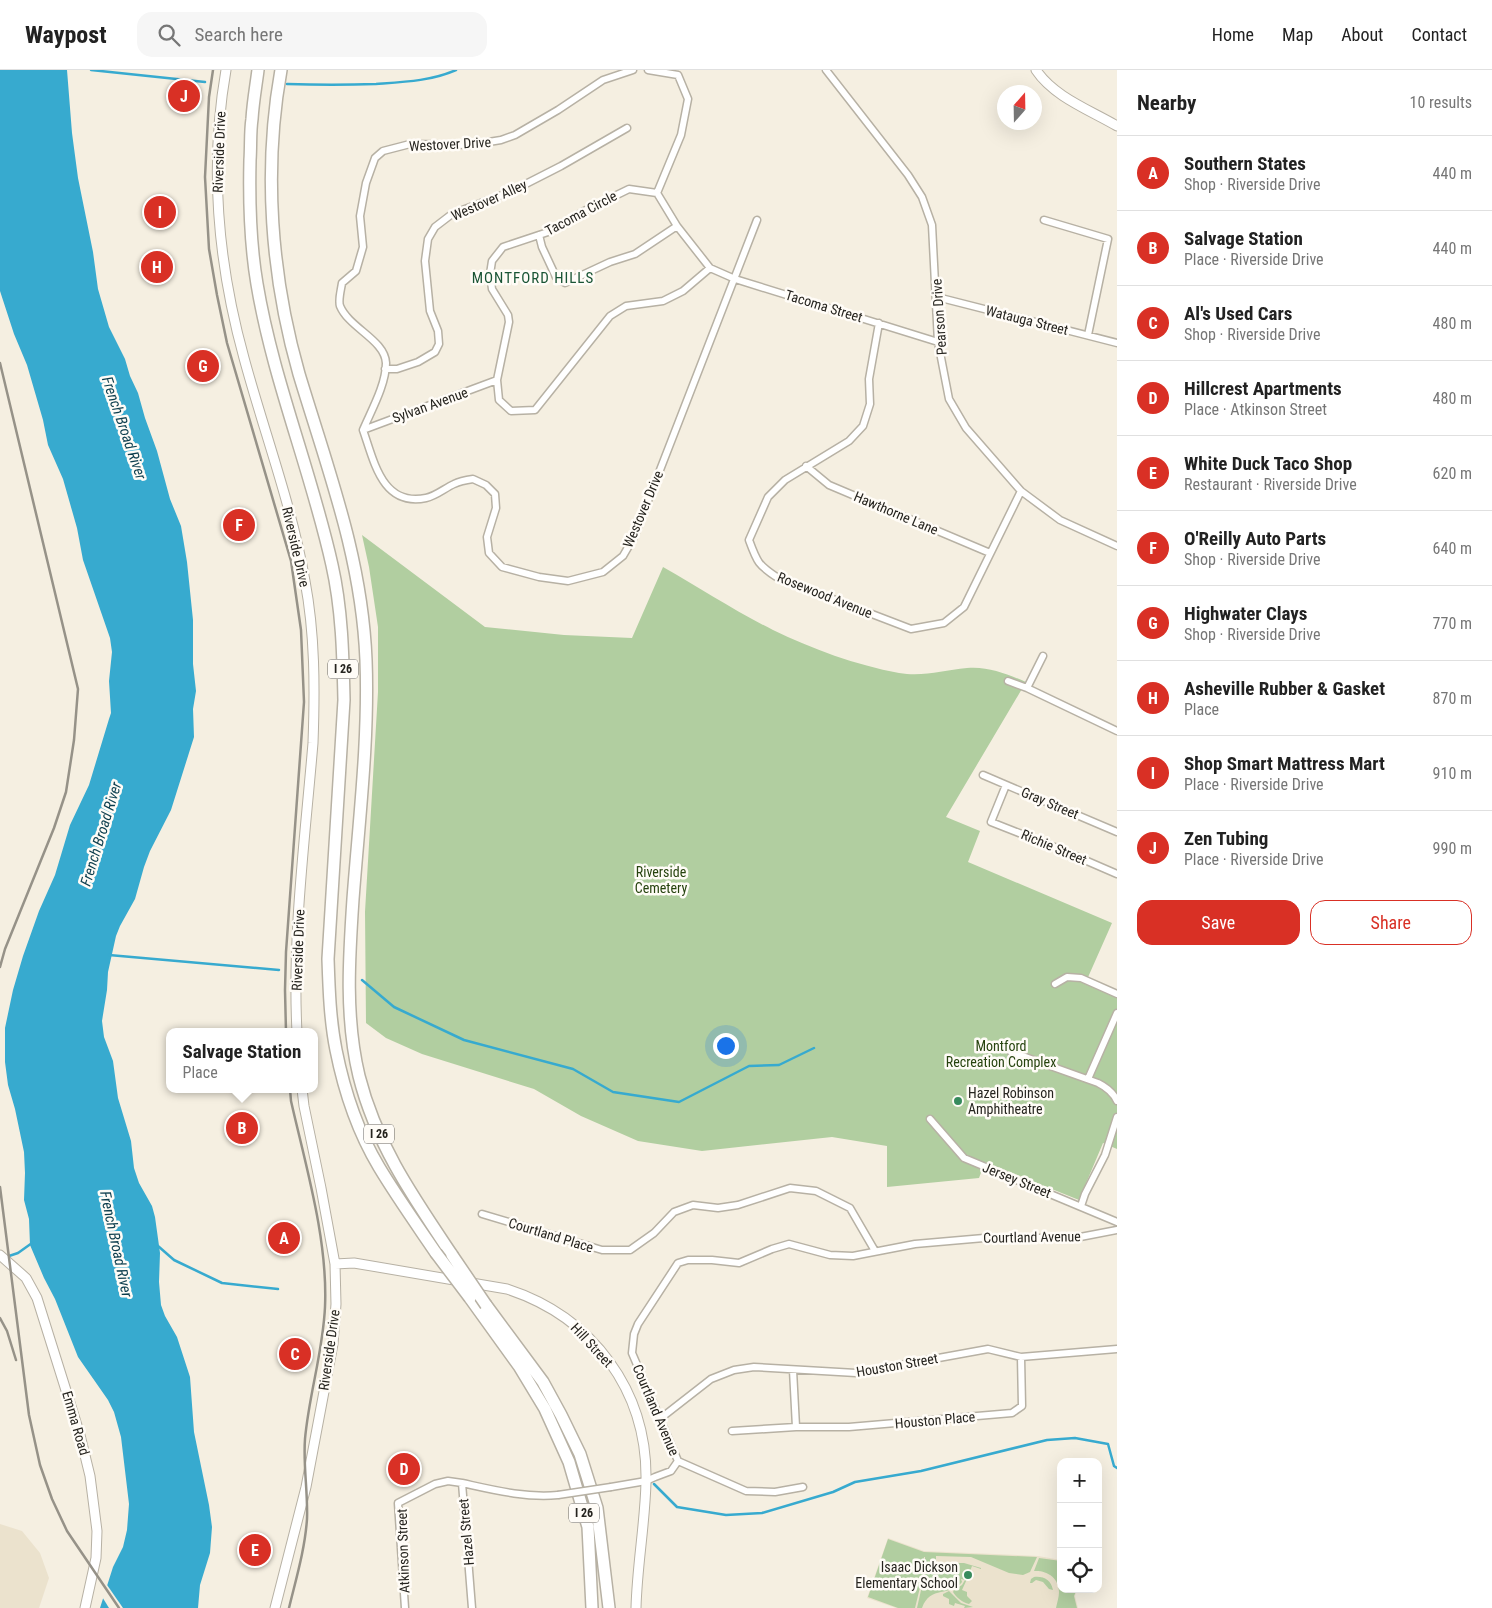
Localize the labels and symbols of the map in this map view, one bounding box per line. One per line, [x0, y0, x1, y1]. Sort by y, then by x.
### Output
pin: J [168, 77, 200, 115]
north arrow [997, 85, 1042, 130]
street label: Riverside Drive [210, 110, 228, 193]
street label: Westover Drive [409, 134, 492, 154]
street label: Westover Alley [449, 176, 529, 224]
street label: Tacoma Circle [542, 187, 620, 239]
pin: I [144, 193, 176, 231]
pin: H [141, 248, 173, 286]
district label: MONTFORD HILLS [472, 269, 594, 287]
street label: Pearson Drive [928, 278, 950, 356]
street label: Tacoma Street [783, 287, 865, 325]
street label: Watauga Street [984, 302, 1070, 338]
pin: G [187, 347, 219, 385]
water label: French Broad River [98, 374, 150, 482]
street label: Sylvan Avenue [390, 384, 470, 426]
street label: Westover Drive [620, 468, 667, 550]
street label: Hawthorne Lane [851, 488, 941, 538]
street label: Riverside Drive [279, 505, 313, 589]
pin: F [223, 506, 255, 544]
street label: Rosewood Avenue [775, 569, 875, 622]
road number: I 26 [328, 660, 358, 678]
water label: French Broad River [77, 779, 126, 888]
street label: Gray Street [1019, 784, 1081, 822]
street label: Richie Street [1019, 826, 1089, 868]
park label: Riverside Cemetery [635, 864, 687, 896]
street label: Riverside Drive [289, 908, 307, 991]
your location [713, 1033, 739, 1059]
park label: Montford Recreation Complex [946, 1038, 1056, 1070]
place label: Hazel Robinson Amphitheatre [968, 1085, 1054, 1117]
marker: Hazel Robinson Amphitheatre [952, 1095, 964, 1107]
pin: B [226, 1109, 258, 1147]
road number: I 26 [364, 1124, 394, 1144]
street label: Jersey Street [980, 1159, 1054, 1201]
water label: French Broad River [96, 1189, 136, 1299]
street label: Courtland Place [507, 1214, 596, 1256]
pin: A [268, 1219, 300, 1257]
street label: Courtland Avenue [983, 1228, 1081, 1246]
street label: Riverside Drive [315, 1308, 343, 1392]
street label: Hill Street [568, 1320, 616, 1370]
pin: C [279, 1335, 311, 1373]
street label: Houston Street [855, 1350, 939, 1380]
street label: Courtland Avenue [630, 1362, 683, 1458]
street label: Emma Road [59, 1389, 93, 1457]
street label: Houston Place [894, 1408, 976, 1431]
pin: D [388, 1450, 420, 1488]
street label: Hazel Street [455, 1498, 477, 1566]
road number: I 26 [569, 1504, 599, 1522]
street label: Atkinson Street [394, 1508, 412, 1594]
pin: E [239, 1531, 271, 1569]
place label: Isaac Dickson Elementary School [855, 1559, 958, 1591]
marker: Isaac Dickson Elementary School [962, 1569, 974, 1581]

